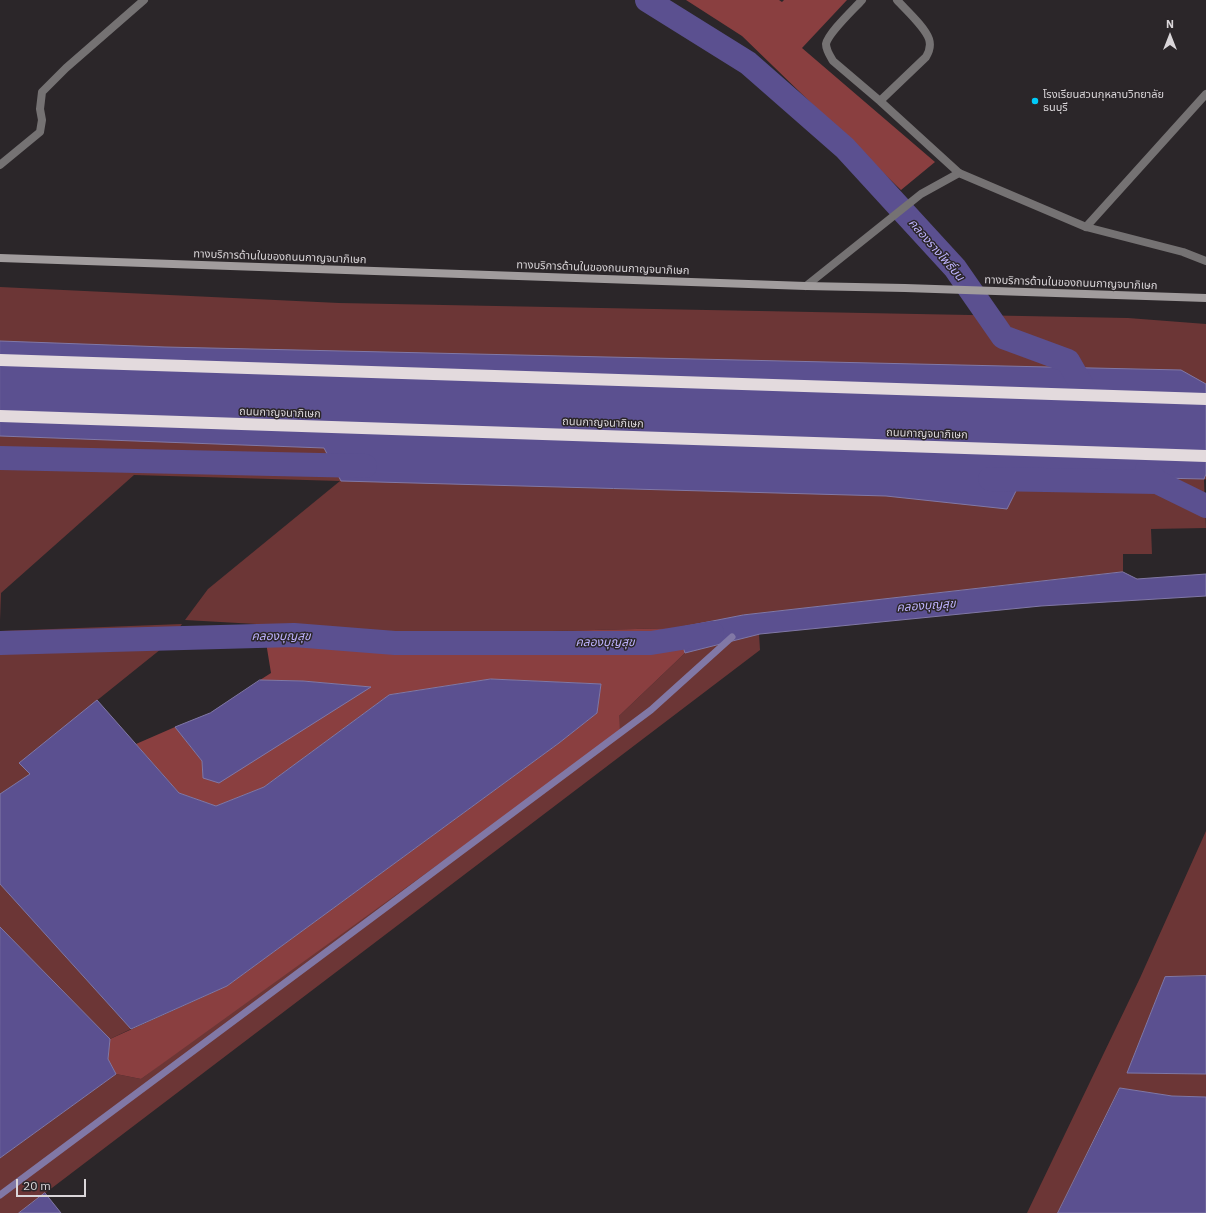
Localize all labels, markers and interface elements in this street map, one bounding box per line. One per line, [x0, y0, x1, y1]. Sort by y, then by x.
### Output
north arrow [1150, 16, 1190, 56]
text: N [1166, 17, 1174, 31]
place label: โรงเรียนสวนกุหลาบวิทยาลัย ธนบุรี [1043, 88, 1164, 114]
marker: โรงเรียนสวนกุหลาบวิทยาลัย ธนบุรี [1030, 96, 1040, 106]
water label: คลองรางโพธิ์บน [905, 216, 967, 284]
street label: ทางบริการด้านในของถนนกาญจนาภิเษก [193, 247, 367, 267]
street label: ทางบริการด้านในของถนนกาญจนาภิเษก [516, 258, 690, 278]
street label: ทางบริการด้านในของถนนกาญจนาภิเษก [984, 273, 1158, 293]
street label: ถนนกาญจนาภิเษก [239, 405, 321, 421]
street label: ถนนกาญจนาภิเษก [562, 415, 644, 431]
street label: ถนนกาญจนาภิเษก [886, 426, 968, 442]
water label: คลองบุญสุข [896, 597, 956, 615]
water label: คลองบุญสุข [251, 630, 311, 644]
water label: คลองบุญสุข [575, 636, 635, 650]
scale bar [18, 1171, 88, 1197]
text: 20 m [23, 1178, 51, 1193]

